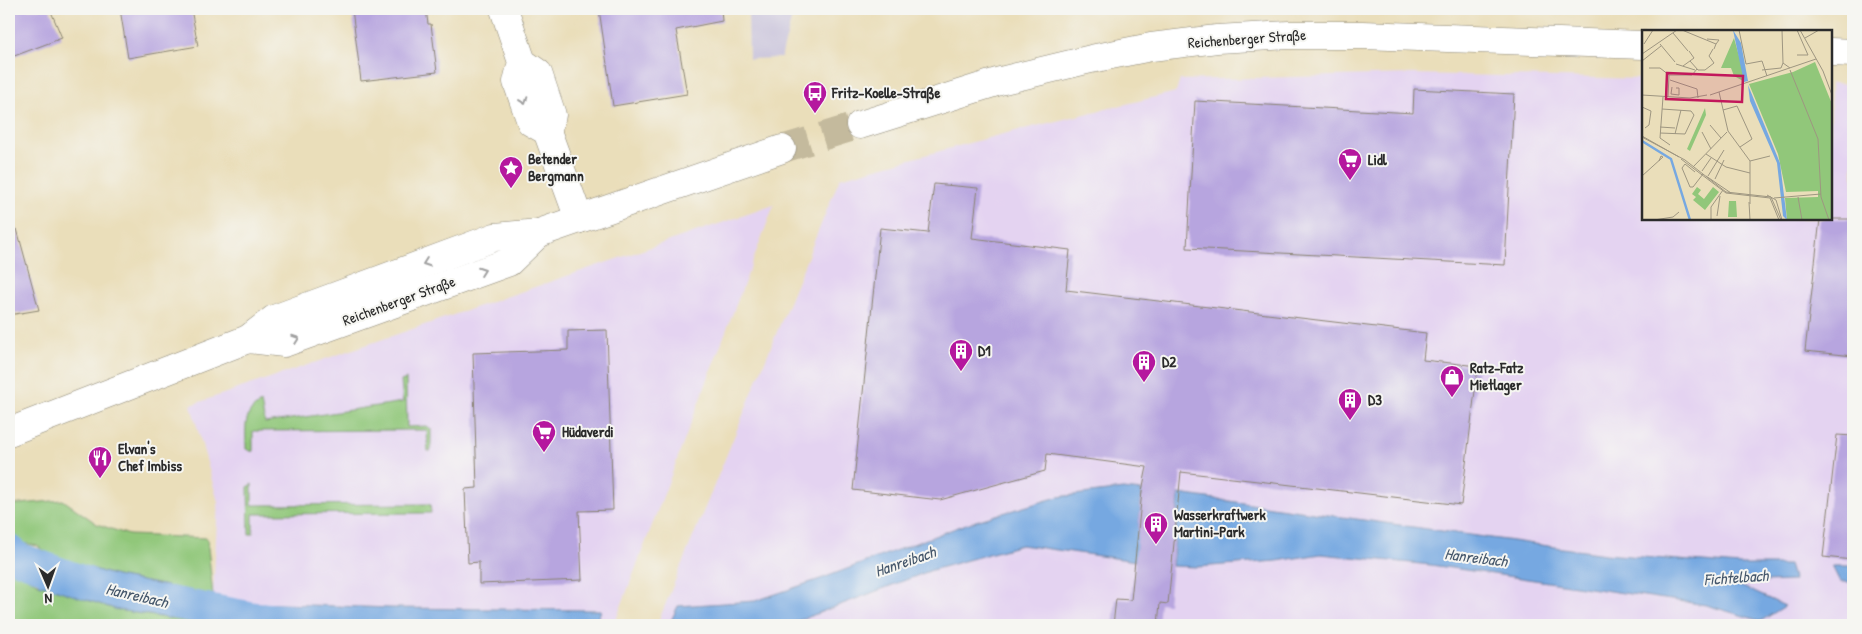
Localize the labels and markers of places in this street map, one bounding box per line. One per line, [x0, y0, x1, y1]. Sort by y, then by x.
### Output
bus stop icon: Fritz-Koelle-Straße [802, 80, 828, 114]
place label: Fritz-Koelle-Straße [831, 82, 940, 104]
supermarket icon: Lidl [1337, 147, 1363, 181]
place label: Betender Bergmann [528, 148, 584, 187]
place label: Lidl [1368, 149, 1388, 170]
place icon: Betender Bergmann [498, 155, 524, 189]
building icon: D1 [948, 338, 974, 372]
place label: D1 [978, 340, 991, 361]
building icon: D2 [1131, 349, 1157, 383]
place label: D2 [1162, 351, 1177, 372]
place label: Ratz-Fatz Mietlager [1470, 357, 1524, 396]
shop icon: Ratz-Fatz Mietlager [1439, 364, 1465, 398]
building icon: D3 [1337, 387, 1363, 421]
place label: D3 [1368, 389, 1382, 410]
supermarket icon: Hüdaverdi [531, 419, 557, 453]
place label: Hüdaverdi [562, 421, 614, 442]
place label: Elvan's Chef Imbiss [118, 438, 182, 476]
restaurant icon: Elvan's Chef Imbiss [87, 445, 113, 479]
place label: Wasserkraftwerk Martini-Park [1174, 504, 1267, 542]
building icon: Wasserkraftwerk Martini-Park [1143, 511, 1169, 545]

